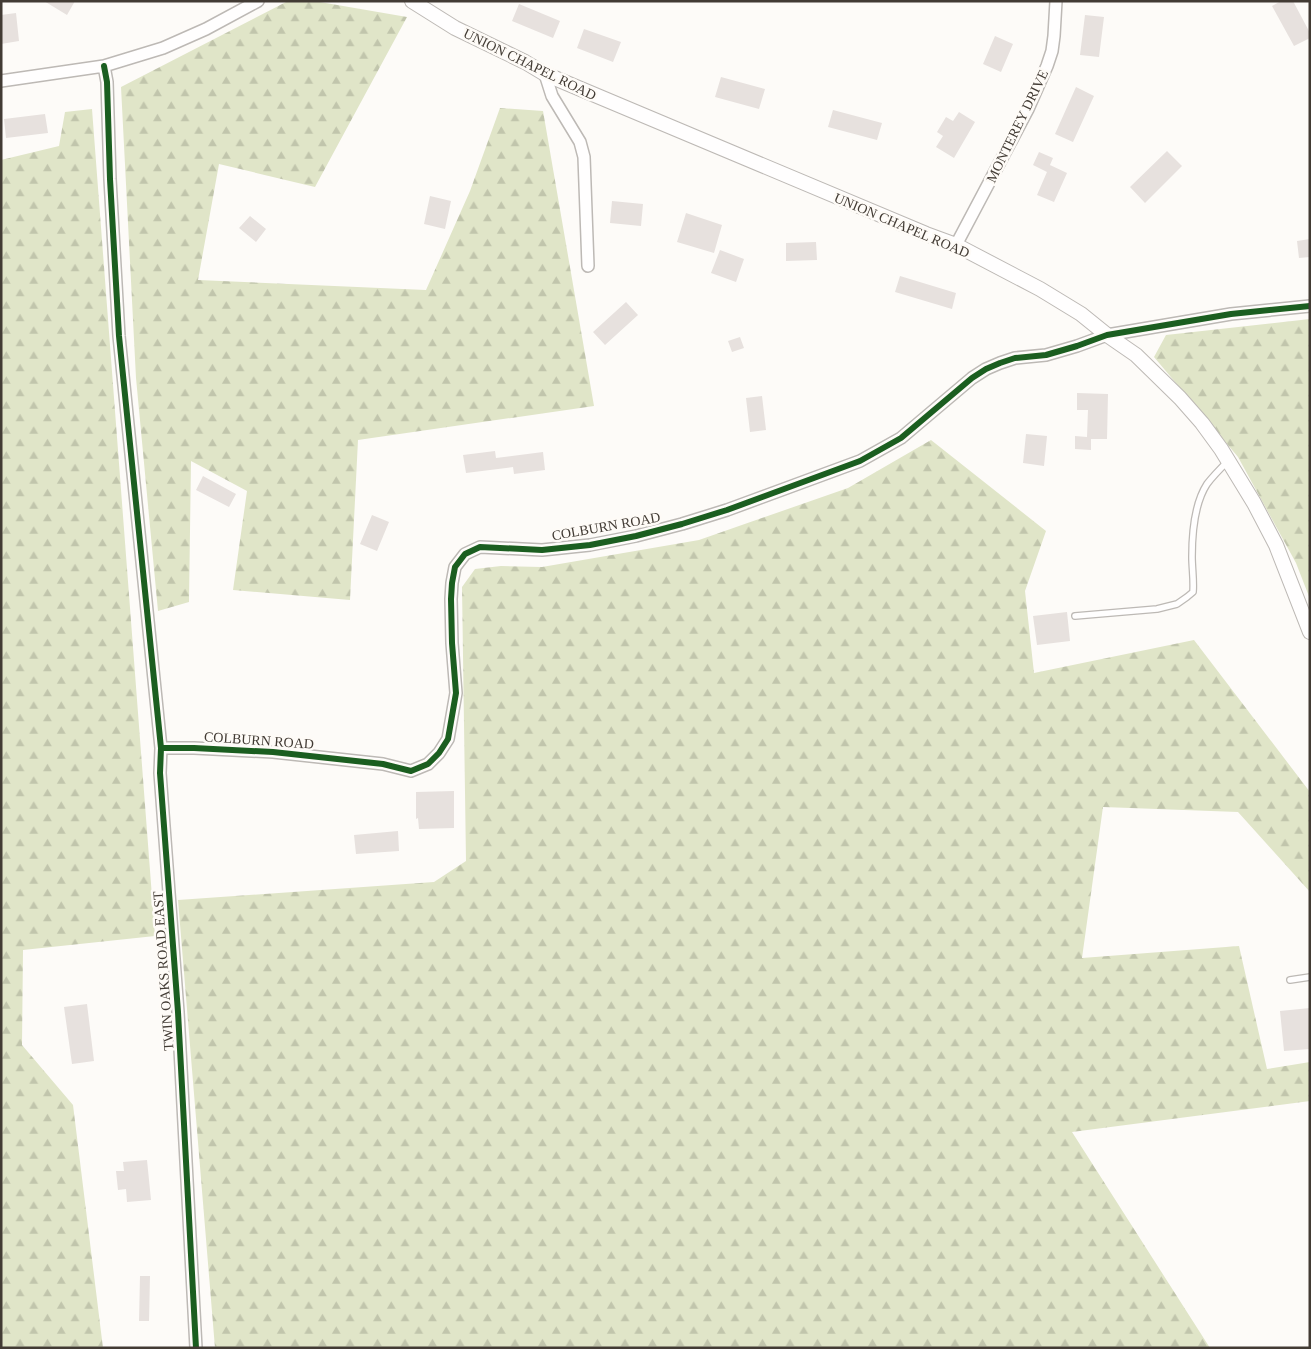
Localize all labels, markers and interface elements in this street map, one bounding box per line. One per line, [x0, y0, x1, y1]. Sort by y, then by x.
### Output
street label: UNION CHAPEL ROAD [461, 26, 599, 103]
street label: MONTEREY DRIVE [984, 67, 1051, 185]
street label: UNION CHAPEL ROAD [832, 190, 972, 261]
street label: COLBURN ROAD [551, 510, 662, 543]
street label: COLBURN ROAD [204, 729, 314, 752]
street label: TWIN OAKS ROAD EAST [150, 890, 177, 1051]

